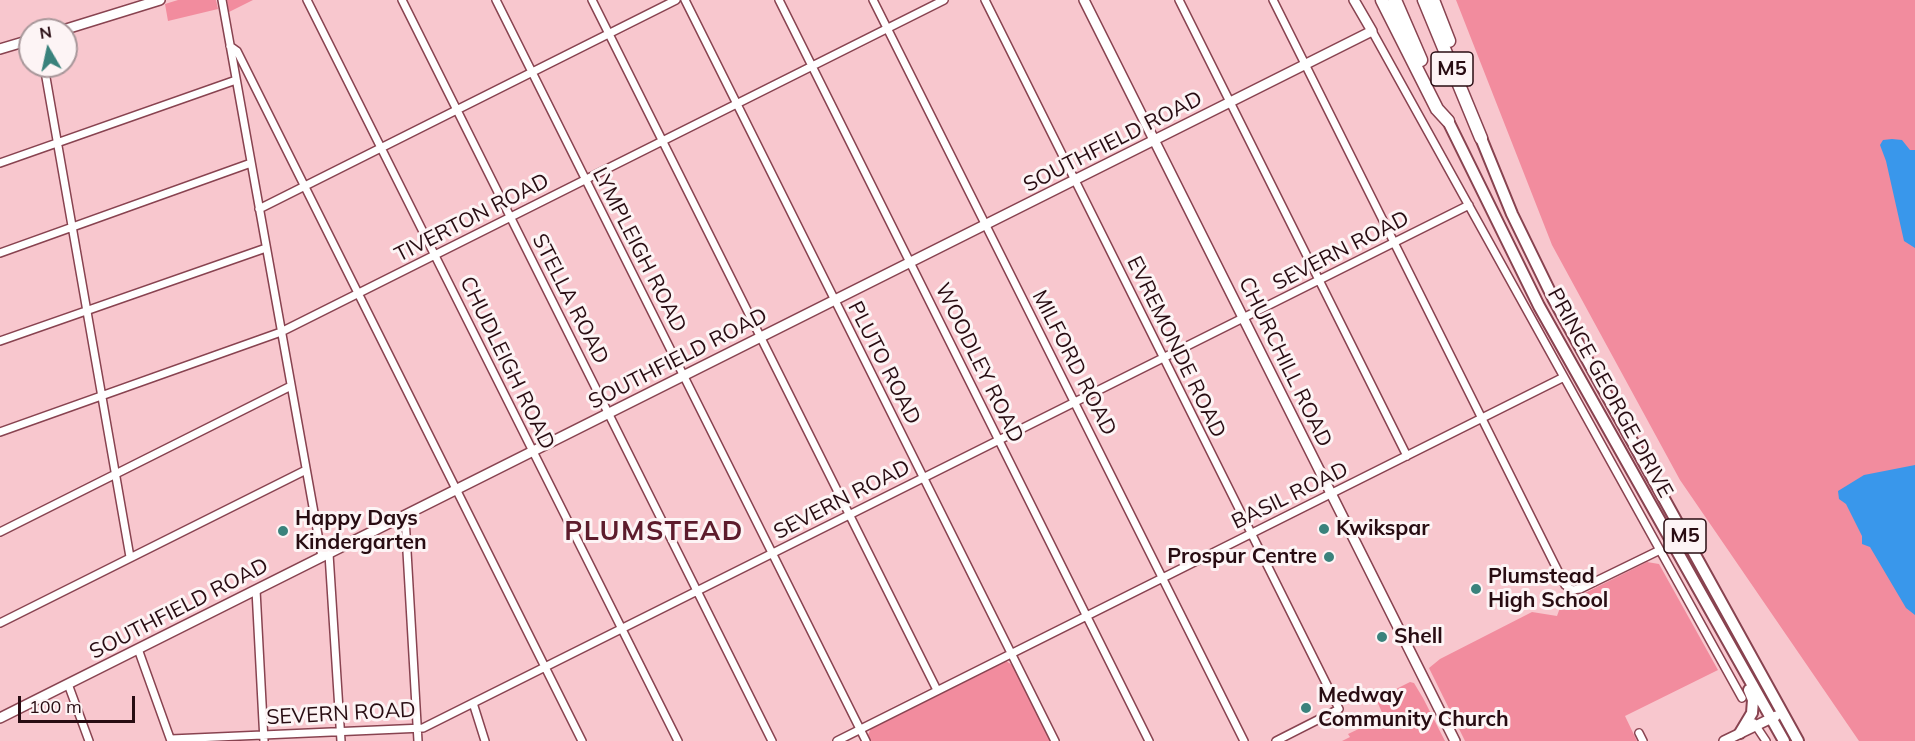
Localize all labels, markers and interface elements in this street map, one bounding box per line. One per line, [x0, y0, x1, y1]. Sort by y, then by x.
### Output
north arrow [18, 18, 78, 78]
text: N [38, 21, 53, 43]
road number: M5 [1431, 52, 1473, 86]
street label: SOUTHFIELD ROAD [1019, 86, 1207, 198]
street label: LYMPLEIGH ROAD [587, 163, 691, 337]
street label: TIVERTON ROAD [391, 168, 553, 268]
street label: SEVERN ROAD [1269, 206, 1413, 296]
street label: STELLA ROAD [526, 230, 614, 368]
street label: EVREMONDE ROAD [1121, 252, 1231, 442]
street label: CHUDLEIGH ROAD [454, 272, 560, 454]
street label: CHURCHILL ROAD [1233, 273, 1337, 451]
street label: WOODLEY ROAD [929, 279, 1029, 447]
street label: PRINCE GEORGE DRIVE [1542, 284, 1678, 502]
street label: MILFORD ROAD [1027, 286, 1121, 440]
street label: PLUTO ROAD [842, 297, 926, 429]
street label: SOUTHFIELD ROAD [584, 303, 772, 415]
street label: SEVERN ROAD [770, 455, 914, 545]
street label: BASIL ROAD [1228, 457, 1352, 535]
place label: Happy Days Kindergarten [295, 506, 427, 556]
district label: PLUMSTEAD [564, 516, 744, 548]
place label: Kwikspar [1336, 516, 1430, 542]
road number: M5 [1664, 519, 1706, 553]
marker: Kwikspar [1317, 522, 1331, 536]
marker: Happy Days Kindergarten [276, 524, 290, 538]
place label: Prospur Centre [1167, 544, 1317, 570]
marker: Prospur Centre [1322, 550, 1336, 564]
street label: SOUTHFIELD ROAD [85, 553, 273, 665]
place label: Plumstead High School [1488, 564, 1608, 614]
marker: Plumstead High School [1469, 582, 1483, 596]
place label: Shell [1394, 624, 1443, 650]
marker: Shell [1375, 630, 1389, 644]
place label: Medway Community Church [1318, 683, 1509, 733]
scale bar [21, 684, 138, 722]
text: 100 m [29, 695, 82, 718]
street label: SEVERN ROAD [266, 698, 416, 730]
marker: Medway Community Church [1299, 701, 1313, 715]

